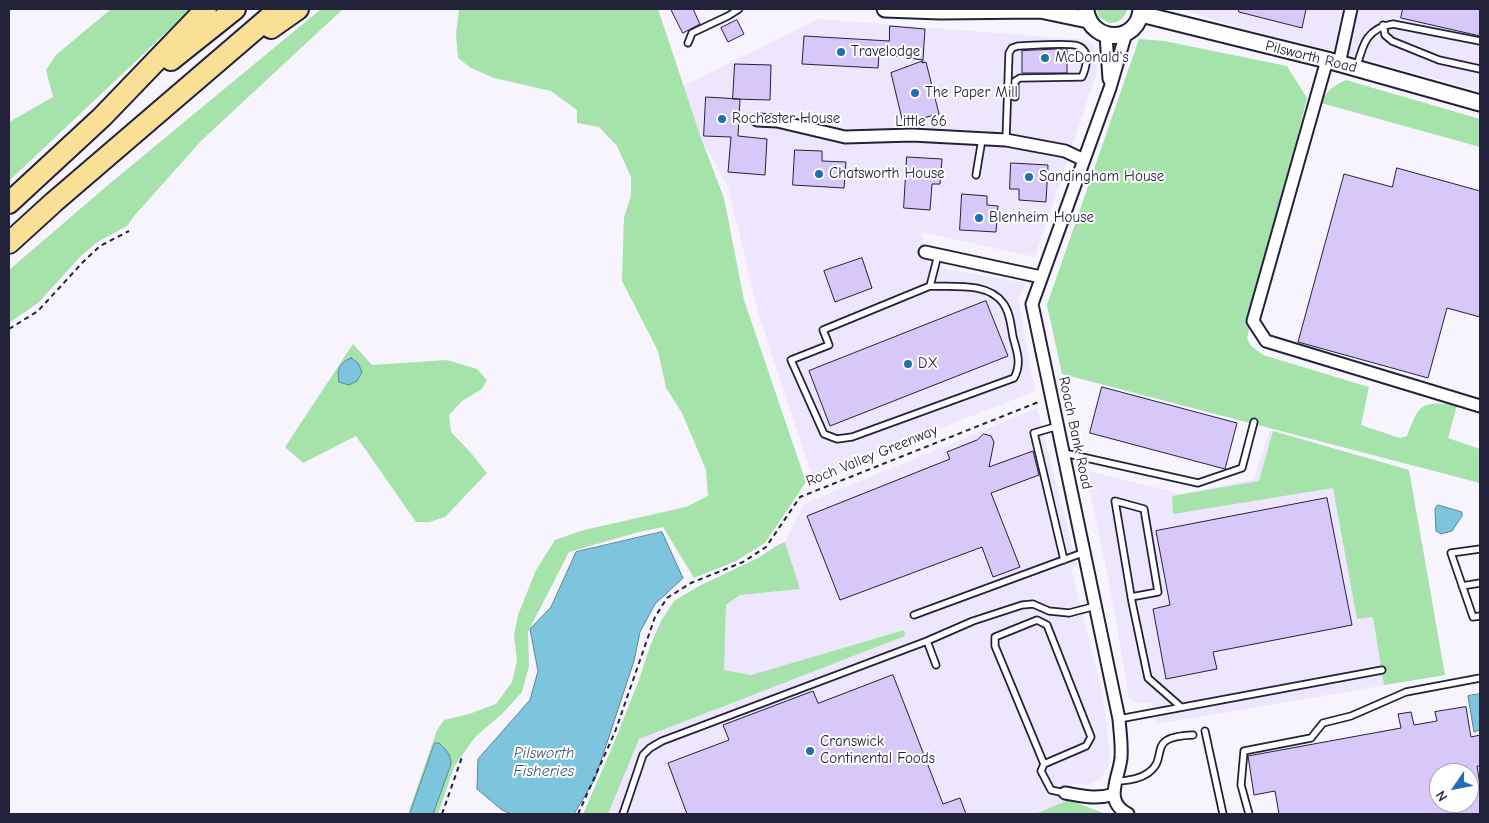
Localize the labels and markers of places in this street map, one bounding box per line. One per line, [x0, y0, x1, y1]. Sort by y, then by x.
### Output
place label: Travelodge [851, 43, 920, 61]
marker: Travelodge [835, 46, 847, 58]
place label: McDonald's [1055, 49, 1129, 67]
marker: McDonald's [1039, 52, 1051, 64]
place label: The Paper Mill [925, 84, 1018, 102]
marker: The Paper Mill [909, 87, 921, 99]
place label: Rochester House [732, 110, 840, 128]
marker: Rochester House [716, 113, 728, 125]
place label: Chatsworth House [829, 165, 945, 183]
marker: Chatsworth House [813, 168, 825, 180]
place label: Sandingham House [1039, 168, 1164, 186]
marker: Sandingham House [1023, 171, 1035, 183]
place label: Blenheim House [989, 209, 1094, 227]
marker: Blenheim House [973, 212, 985, 224]
place label: DX [918, 355, 938, 373]
marker: DX [902, 358, 914, 370]
place label: Cranswick Continental Foods [820, 733, 935, 768]
marker: Cranswick Continental Foods [804, 745, 816, 757]

